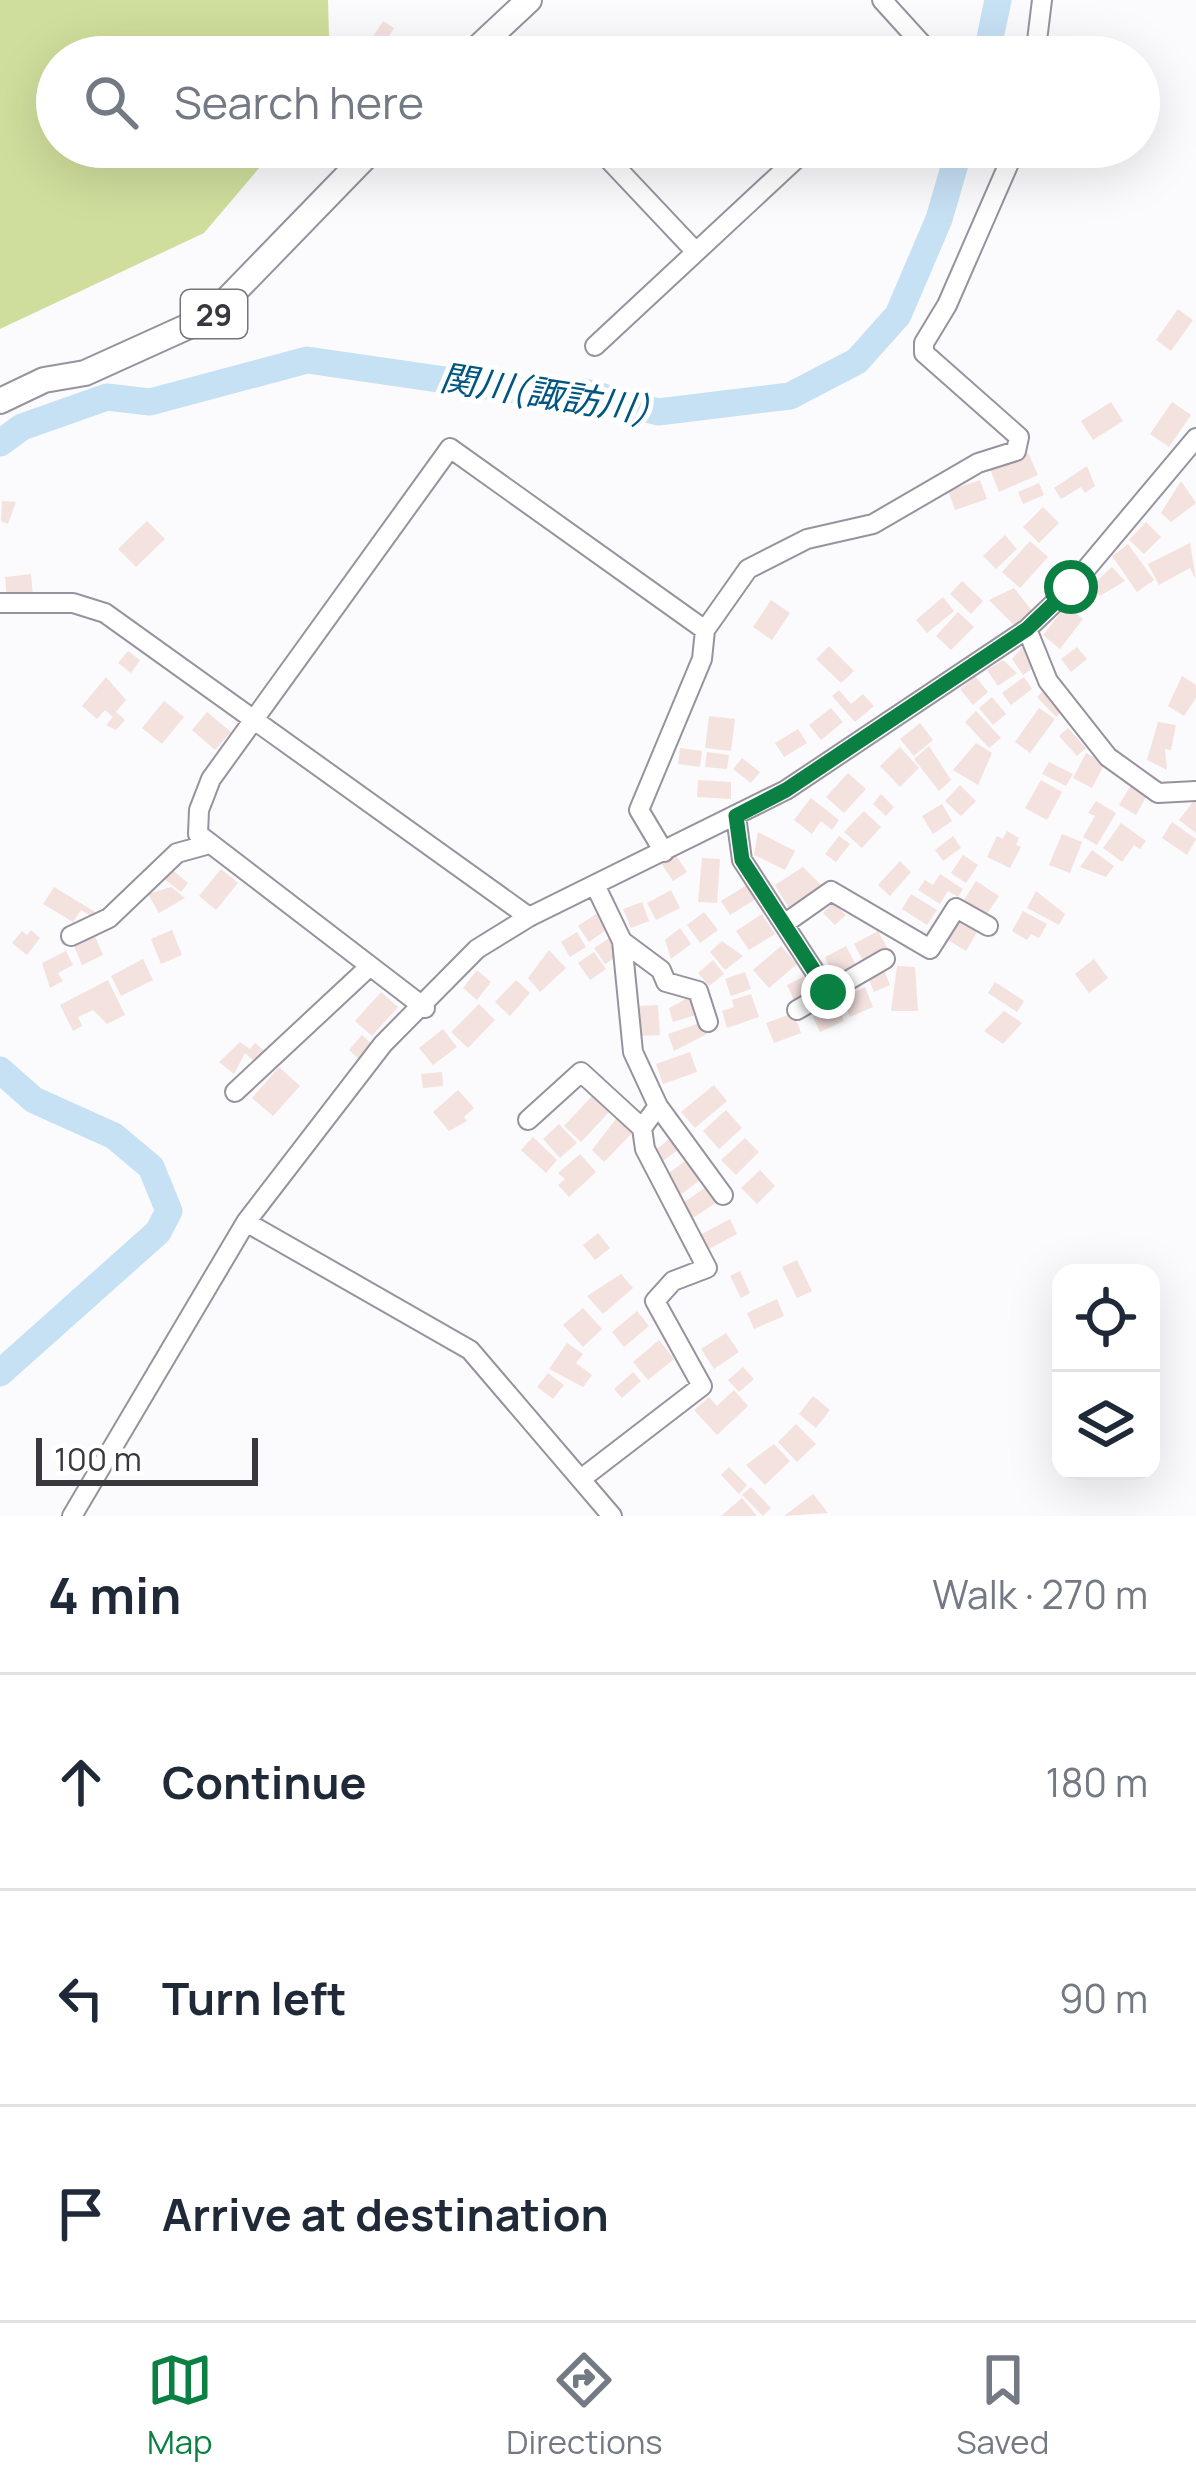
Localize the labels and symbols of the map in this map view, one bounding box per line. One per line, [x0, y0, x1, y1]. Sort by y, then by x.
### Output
road number: 29 [181, 290, 247, 338]
water label: 関川(諏訪川) [437, 352, 653, 434]
route start [1044, 560, 1098, 614]
route end [801, 965, 855, 1019]
scale bar [36, 1432, 258, 1485]

